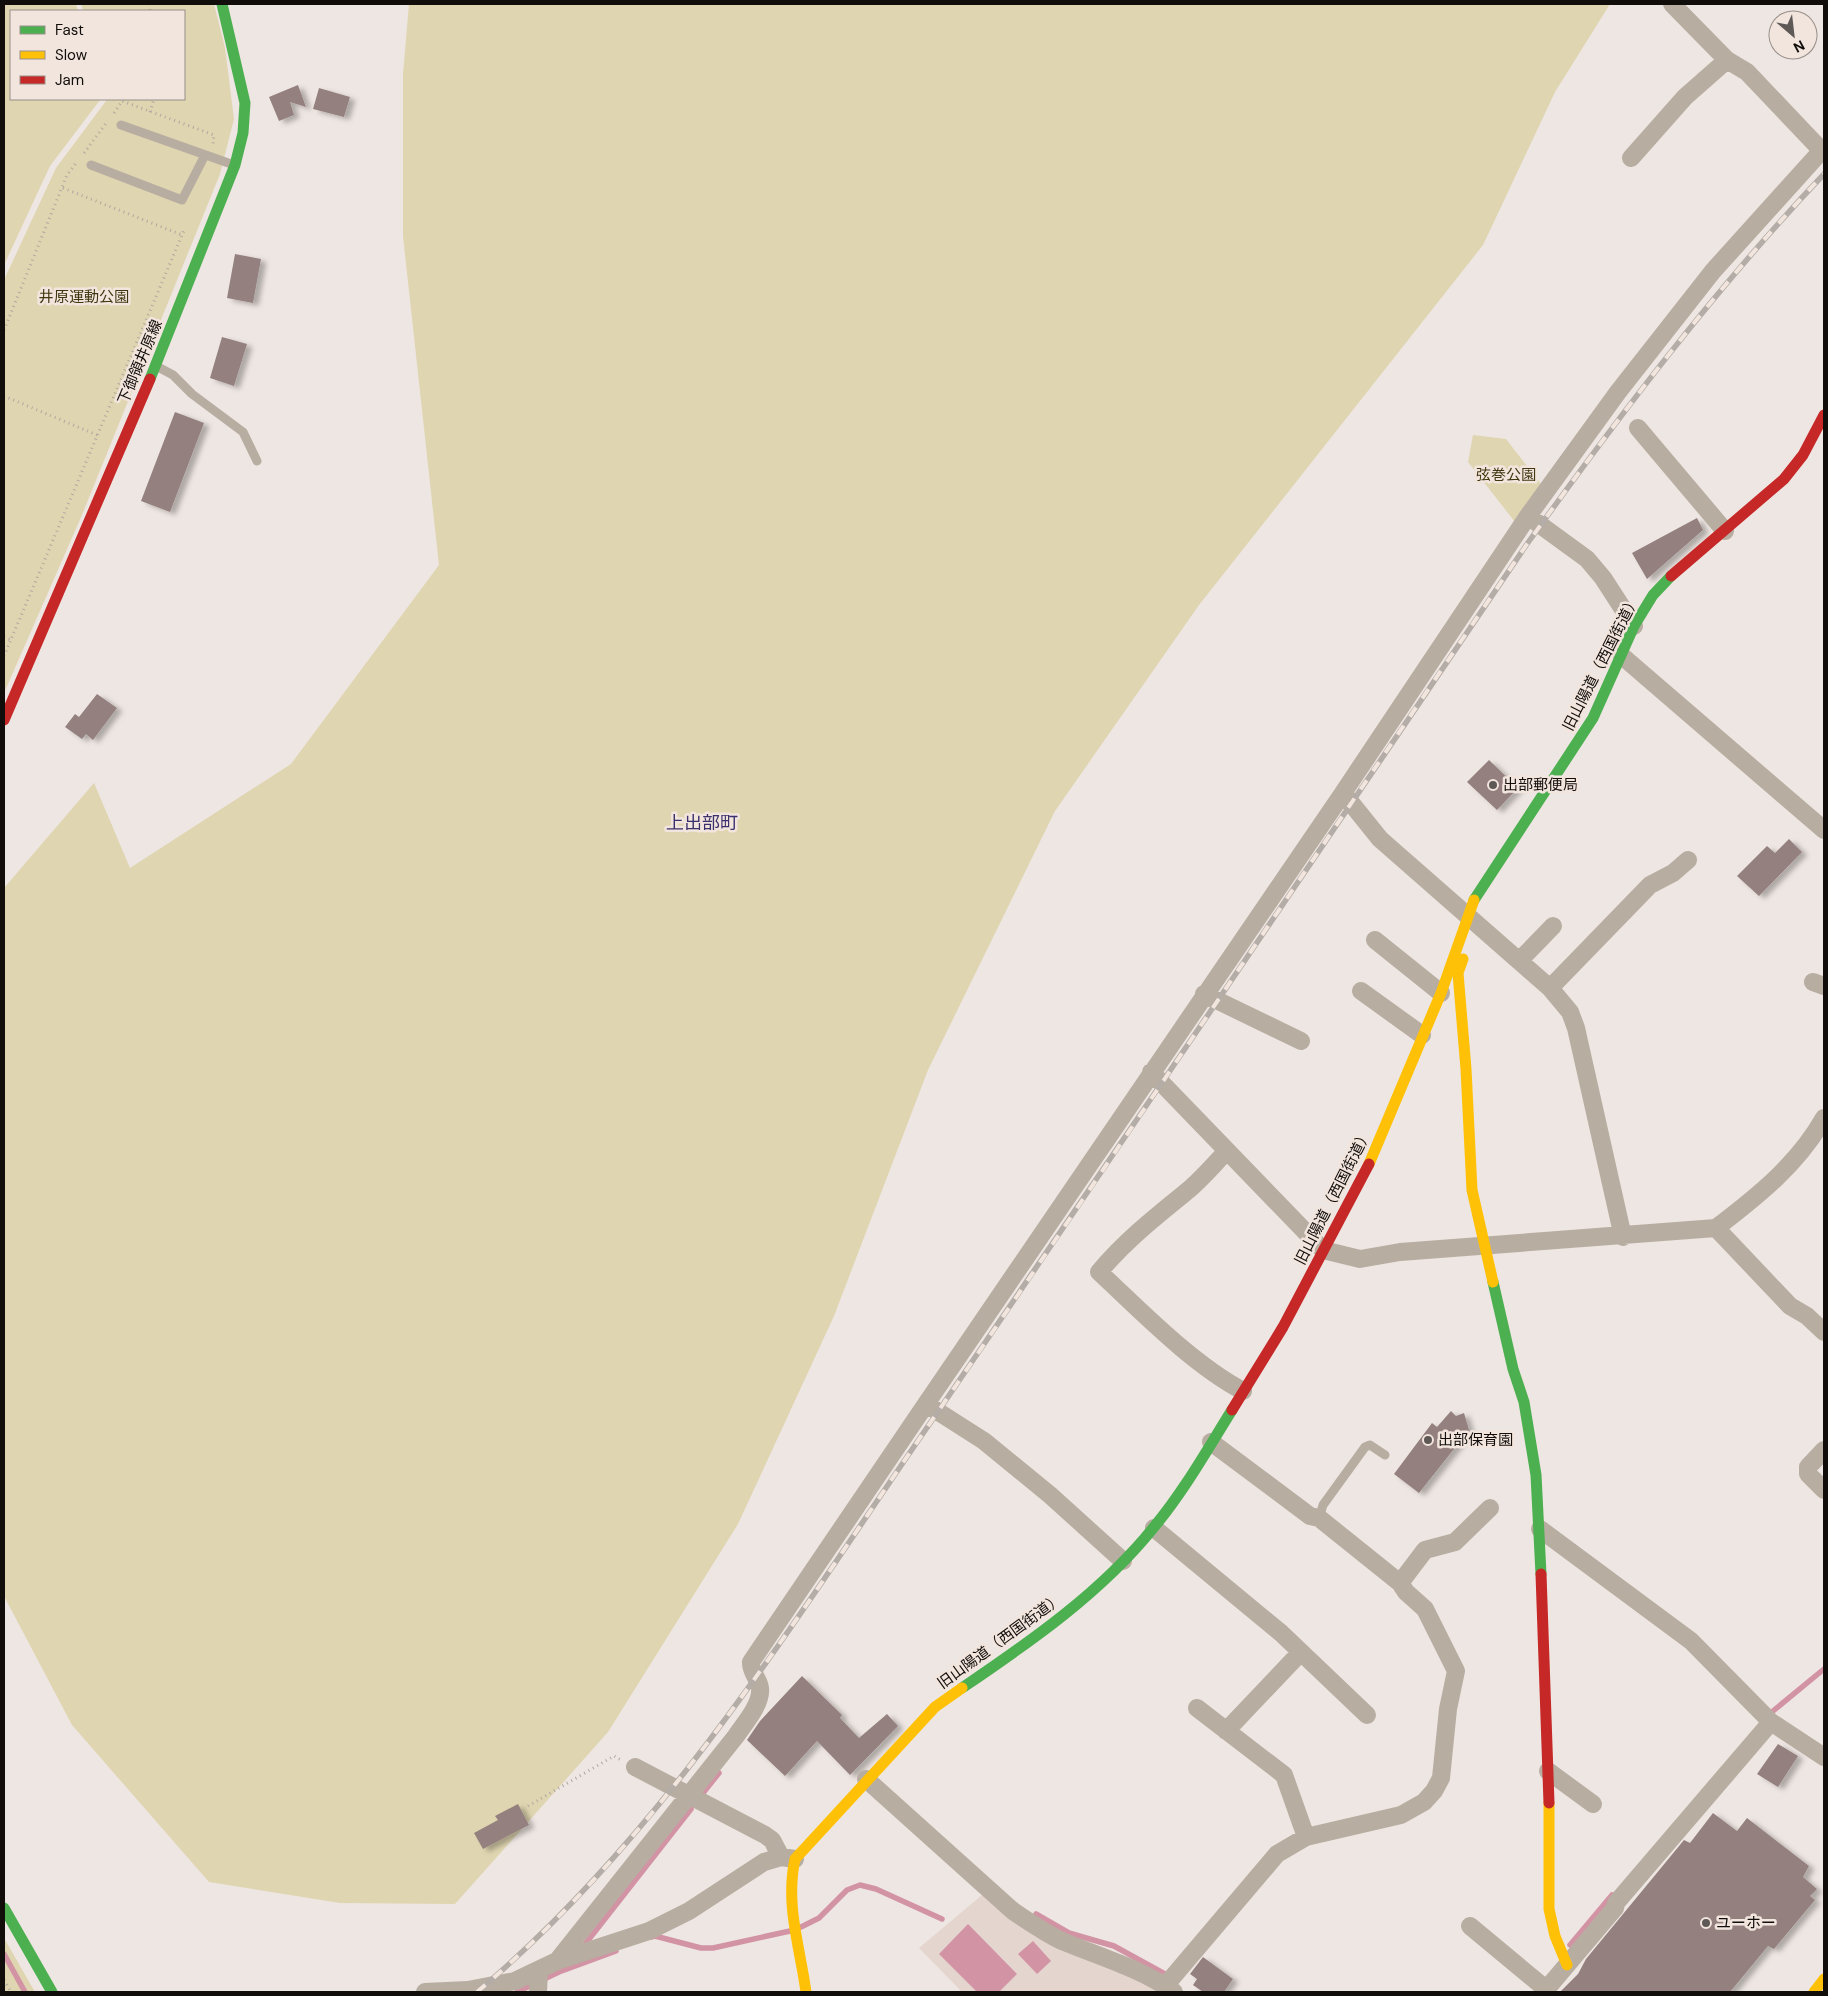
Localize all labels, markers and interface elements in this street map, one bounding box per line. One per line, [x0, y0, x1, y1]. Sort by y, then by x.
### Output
legend [10, 10, 185, 100]
north arrow [1768, 10, 1818, 60]
text: Fast [55, 20, 84, 40]
text: N [1790, 36, 1808, 57]
text: Slow [55, 45, 88, 65]
text: Jam [55, 70, 84, 90]
park label: 井原運動公園 [39, 287, 129, 307]
street label: 下御領井原線 [113, 317, 167, 407]
park label: 弦巻公園 [1476, 465, 1536, 485]
street label: 旧山陽道（西国街道） [1558, 592, 1644, 734]
place label: 出部郵便局 [1503, 775, 1578, 795]
marker: 出部郵便局 [1487, 779, 1499, 791]
district label: 上出部町 [666, 811, 738, 835]
street label: 旧山陽道（西国街道） [1290, 1126, 1376, 1268]
place label: 出部保育園 [1438, 1430, 1513, 1450]
marker: 出部保育園 [1422, 1434, 1434, 1446]
street label: 旧山陽道（西国街道） [933, 1589, 1067, 1693]
place label: ユーホー [1716, 1913, 1776, 1933]
marker: ユーホー [1700, 1917, 1712, 1929]

